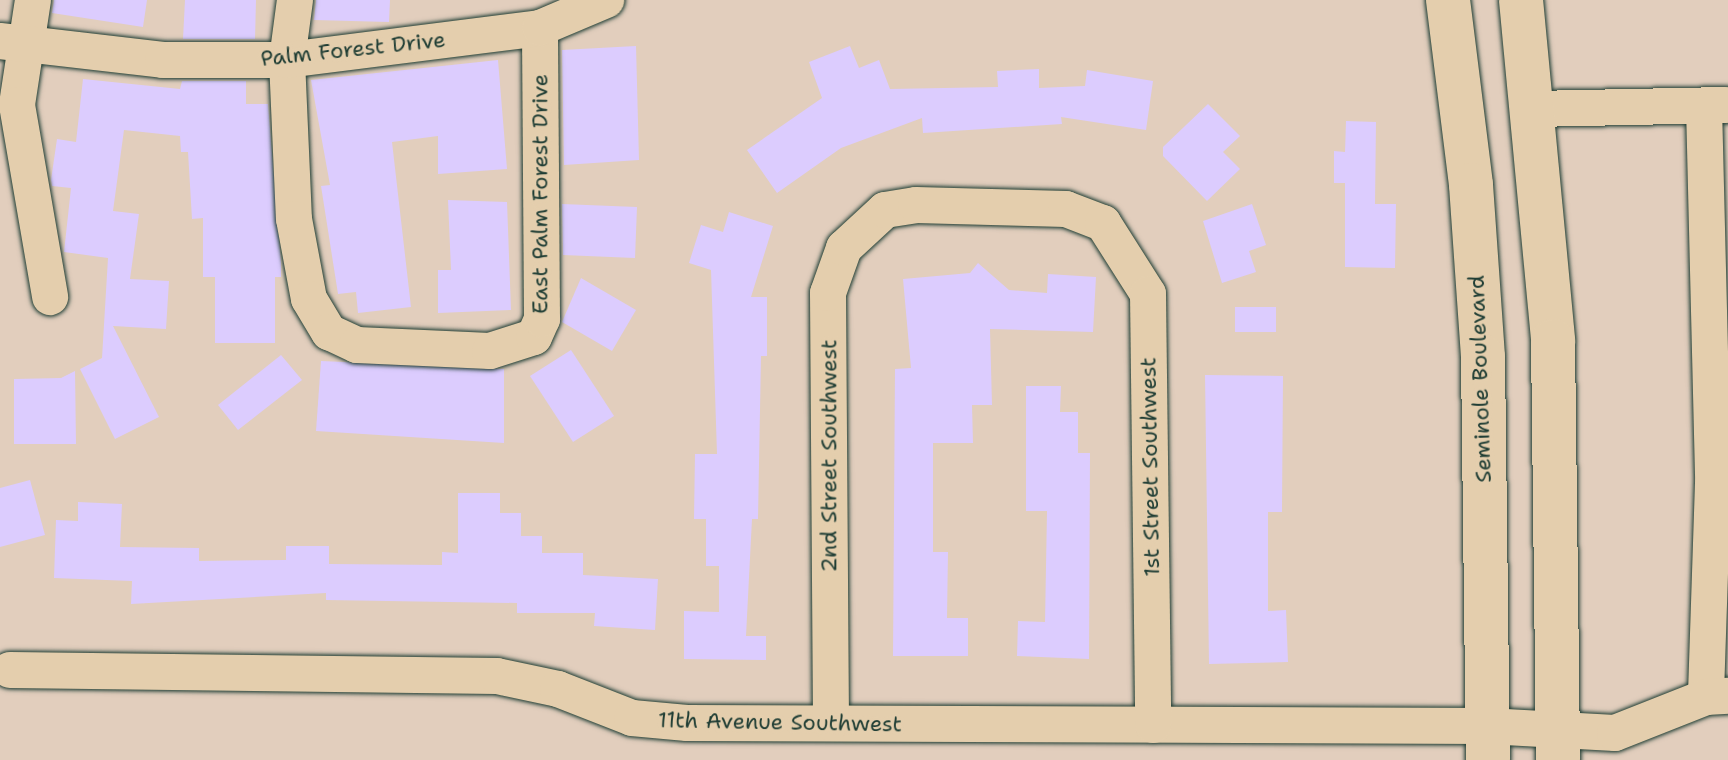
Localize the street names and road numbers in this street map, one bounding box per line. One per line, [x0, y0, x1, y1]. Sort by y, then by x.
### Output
street label: Palm Forest Drive [259, 26, 447, 72]
street label: East Palm Forest Drive [527, 74, 553, 314]
street label: Seminole Boulevard [1463, 275, 1497, 483]
street label: 2nd Street Southwest [816, 339, 842, 573]
street label: 1st Street Southwest [1135, 357, 1165, 577]
street label: 11th Avenue Southwest [658, 707, 902, 737]

